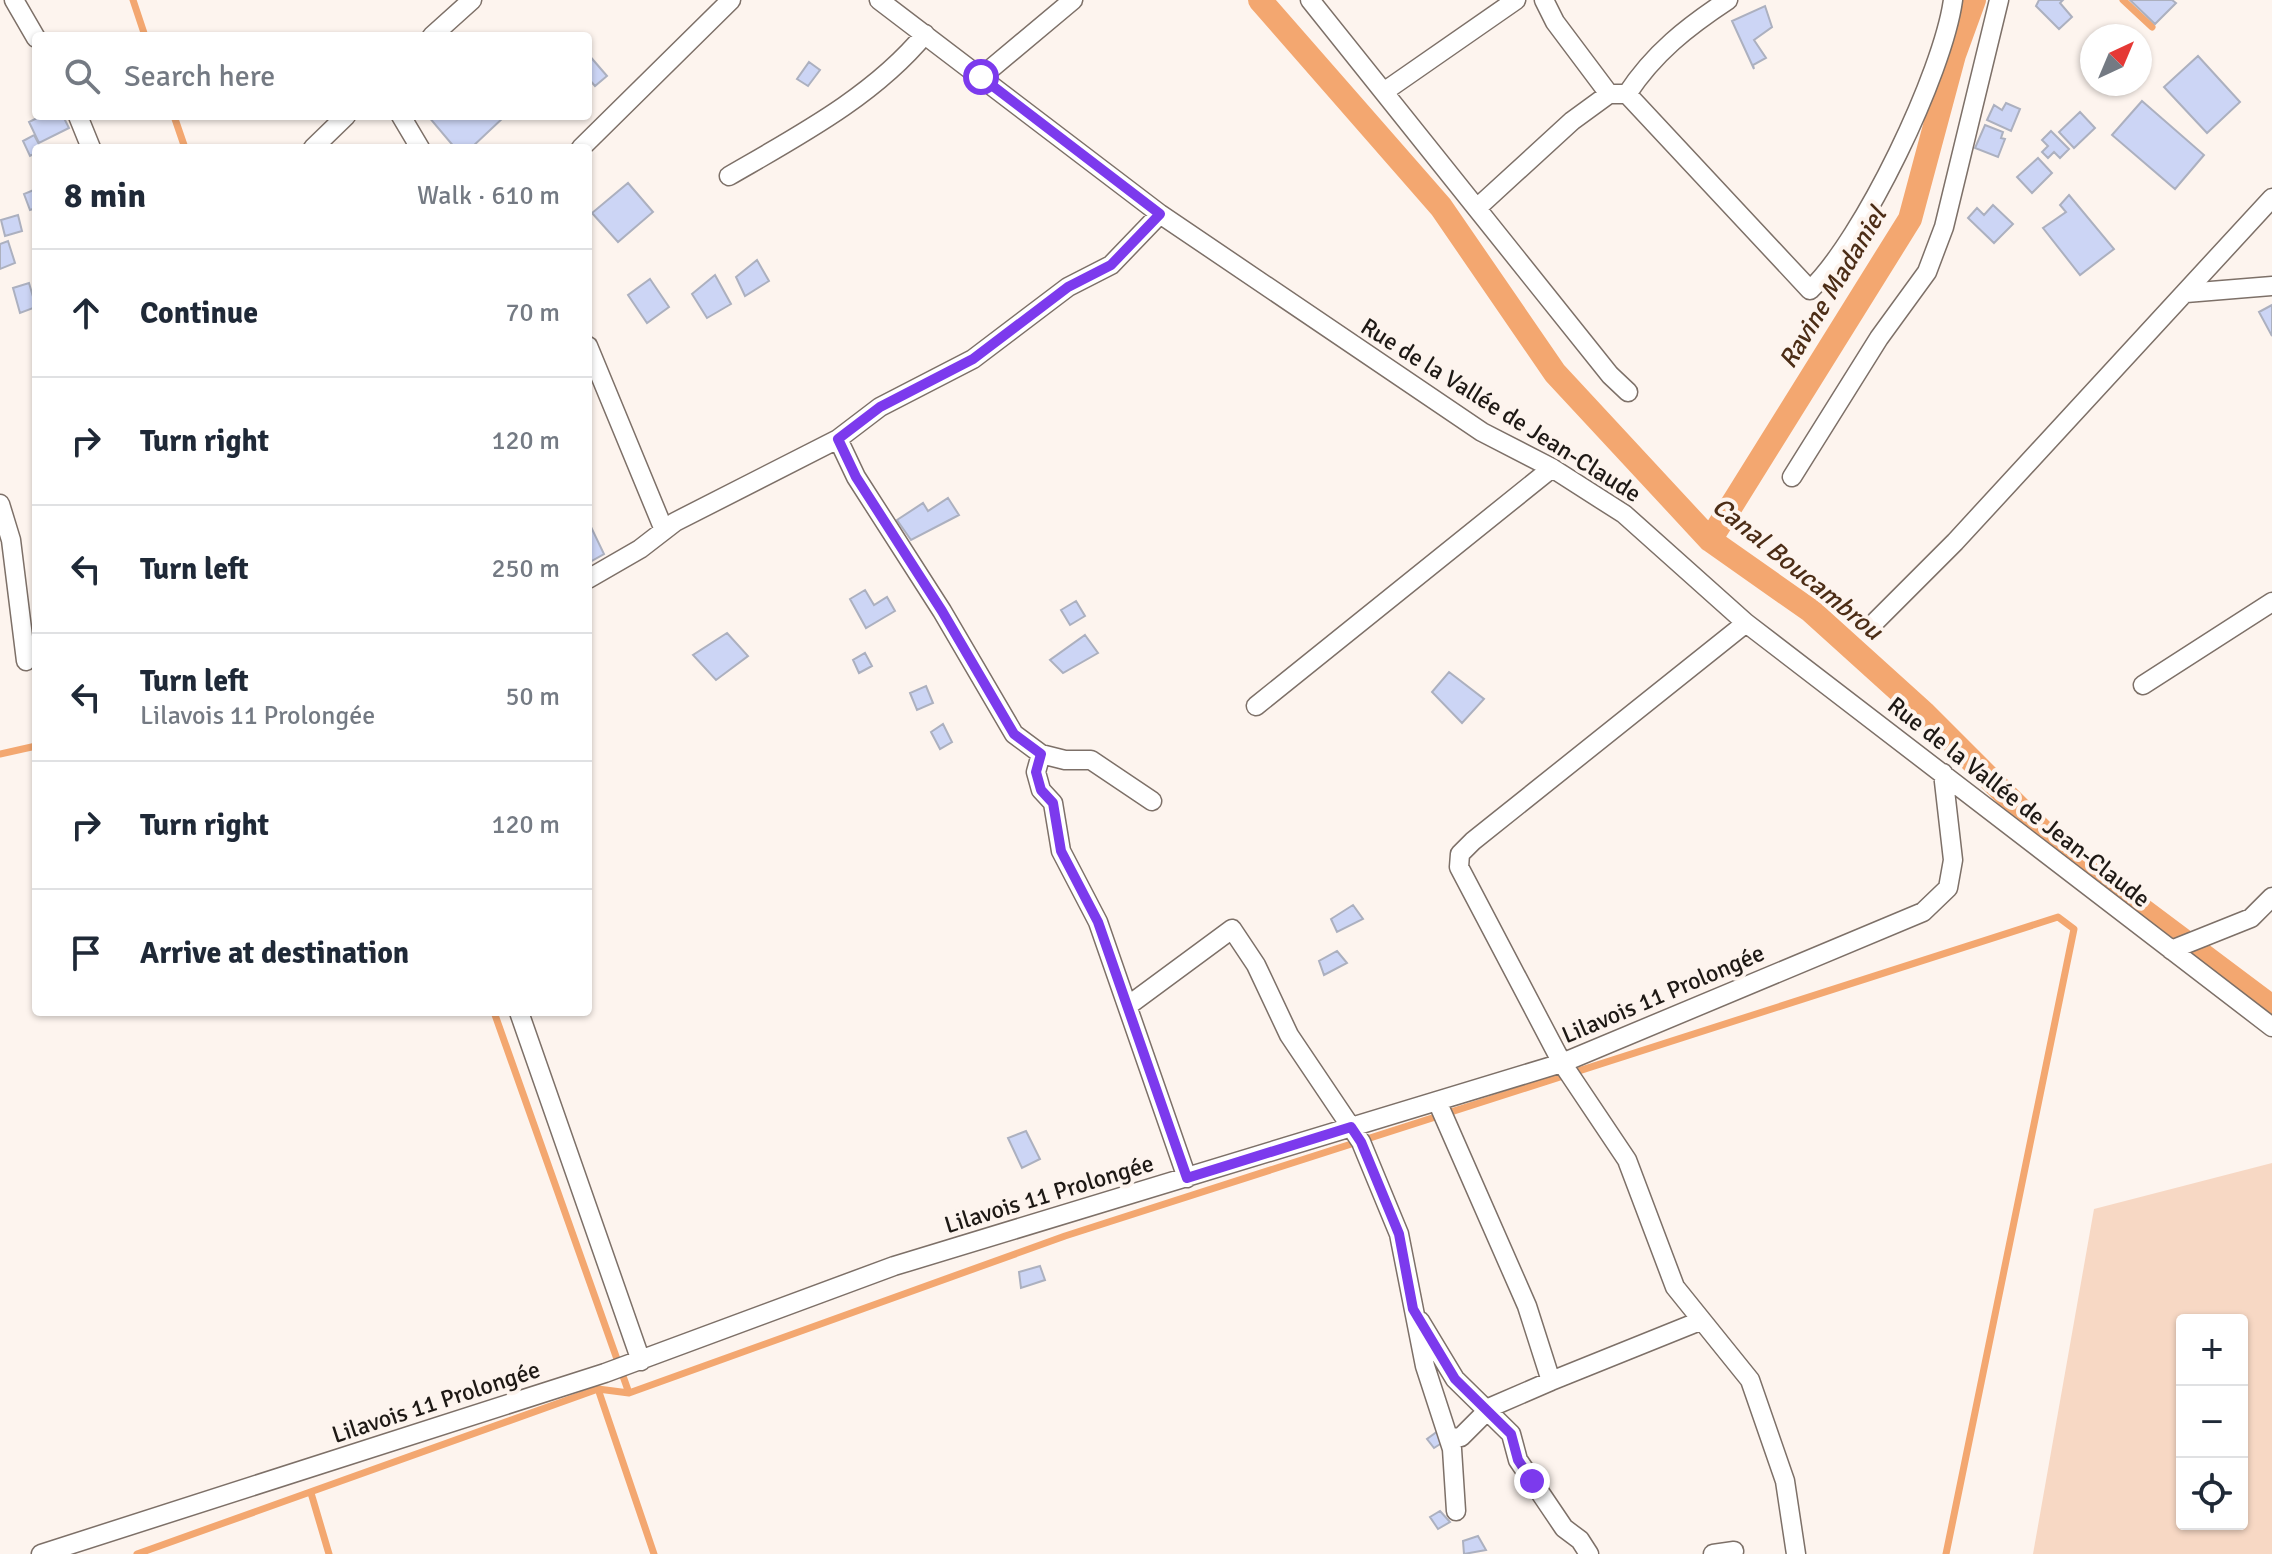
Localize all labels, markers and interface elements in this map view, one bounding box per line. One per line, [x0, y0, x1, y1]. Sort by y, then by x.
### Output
north arrow [2080, 24, 2152, 96]
search box [32, 32, 592, 120]
icon: search [60, 54, 104, 98]
text: Search here [124, 58, 275, 95]
route start [963, 59, 999, 95]
text: 8 min [64, 175, 146, 217]
text: Walk · 610 m [417, 180, 560, 212]
water label: Ravine Madaniel [1772, 199, 1895, 374]
icon: ahead [64, 291, 108, 335]
text: Continue [140, 295, 258, 332]
text: 70 m [505, 297, 560, 329]
street label: Rue de la Vallée de Jean-Claude [1355, 311, 1647, 509]
icon: right [64, 419, 108, 463]
text: Turn right [140, 423, 269, 460]
text: 120 m [491, 425, 560, 457]
water label: Canal Boucambrou [1706, 491, 1890, 648]
icon: left [64, 547, 108, 591]
text: Turn left [140, 551, 249, 588]
text: 250 m [491, 553, 560, 585]
text: Turn left [140, 663, 249, 700]
icon: left [64, 675, 108, 719]
text: 50 m [505, 681, 560, 713]
street label: Rue de la Vallée de Jean-Claude [1882, 690, 2156, 914]
text: Lilavois 11 Prolongée [140, 700, 375, 732]
icon: right [64, 803, 108, 847]
text: Turn right [140, 807, 269, 844]
text: 120 m [491, 809, 560, 841]
icon: arrive [64, 931, 108, 975]
text: Arrive at destination [140, 935, 409, 972]
street label: Lilavois 11 Prolongée [1557, 938, 1769, 1050]
street label: Lilavois 11 Prolongée [941, 1148, 1157, 1240]
map controls [2176, 1314, 2248, 1530]
button: + [2176, 1314, 2248, 1386]
street label: Lilavois 11 Prolongée [328, 1354, 544, 1450]
button: − [2176, 1386, 2248, 1458]
button: locate [2176, 1458, 2248, 1530]
route end [1514, 1463, 1550, 1499]

